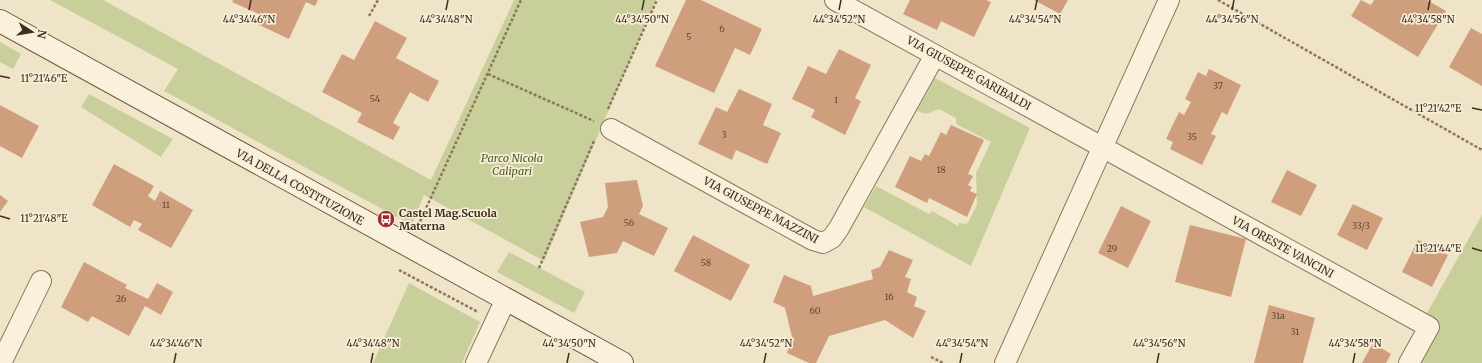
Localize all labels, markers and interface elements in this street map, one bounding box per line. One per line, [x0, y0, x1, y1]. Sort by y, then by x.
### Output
north arrow [12, 12, 52, 52]
text: 44°34'46"N [223, 13, 275, 26]
text: 44°34'48"N [420, 13, 473, 26]
text: 44°34'50"N [615, 13, 669, 26]
text: 44°34'52"N [813, 13, 866, 26]
text: 44°34'54"N [1009, 13, 1061, 26]
text: 44°34'56"N [1206, 13, 1259, 26]
text: 44°34'58"N [1401, 13, 1455, 26]
house number: 6 [719, 23, 725, 34]
text: N [34, 28, 50, 40]
house number: 5 [686, 31, 692, 42]
street label: VIA GIUSEPPE GARIBALDI [904, 32, 1034, 113]
text: 11°21'46"E [21, 72, 68, 85]
house number: 37 [1213, 80, 1223, 91]
house number: 54 [370, 93, 381, 104]
house number: 1 [834, 94, 838, 105]
text: 11°21'42"E [1415, 102, 1462, 115]
house number: 3 [721, 129, 727, 140]
house number: 35 [1187, 131, 1197, 142]
street label: VIA DELLA COSTITUZIONE [233, 145, 367, 228]
park label: Parco Nicola Calipari [481, 151, 543, 178]
house number: 18 [936, 164, 946, 175]
street label: VIA GIUSEPPE MAZZINI [700, 173, 821, 246]
house number: 11 [162, 199, 170, 210]
place label: Castel Mag.Scuola Materna [399, 206, 497, 233]
bus stop icon: Castel Mag.Scuola Materna [376, 209, 396, 229]
text: 11°21'48"E [20, 212, 68, 225]
street label: VIA ORESTE VANCINI [1229, 213, 1336, 281]
house number: 56 [624, 217, 635, 228]
house number: 33/3 [1352, 220, 1370, 231]
text: 11°21'44"E [1415, 242, 1462, 255]
house number: 29 [1107, 243, 1117, 254]
house number: 58 [701, 257, 711, 268]
house number: 16 [884, 291, 894, 302]
house number: 26 [116, 293, 127, 304]
house number: 60 [809, 305, 821, 316]
house number: 31a [1271, 310, 1285, 321]
house number: 31 [1291, 326, 1299, 337]
text: 44°34'46"N [150, 337, 202, 350]
text: 44°34'48"N [347, 337, 400, 350]
text: 44°34'50"N [542, 337, 596, 350]
text: 44°34'52"N [740, 337, 793, 350]
text: 44°34'54"N [936, 337, 988, 350]
text: 44°34'56"N [1133, 337, 1186, 350]
text: 44°34'58"N [1328, 337, 1382, 350]

